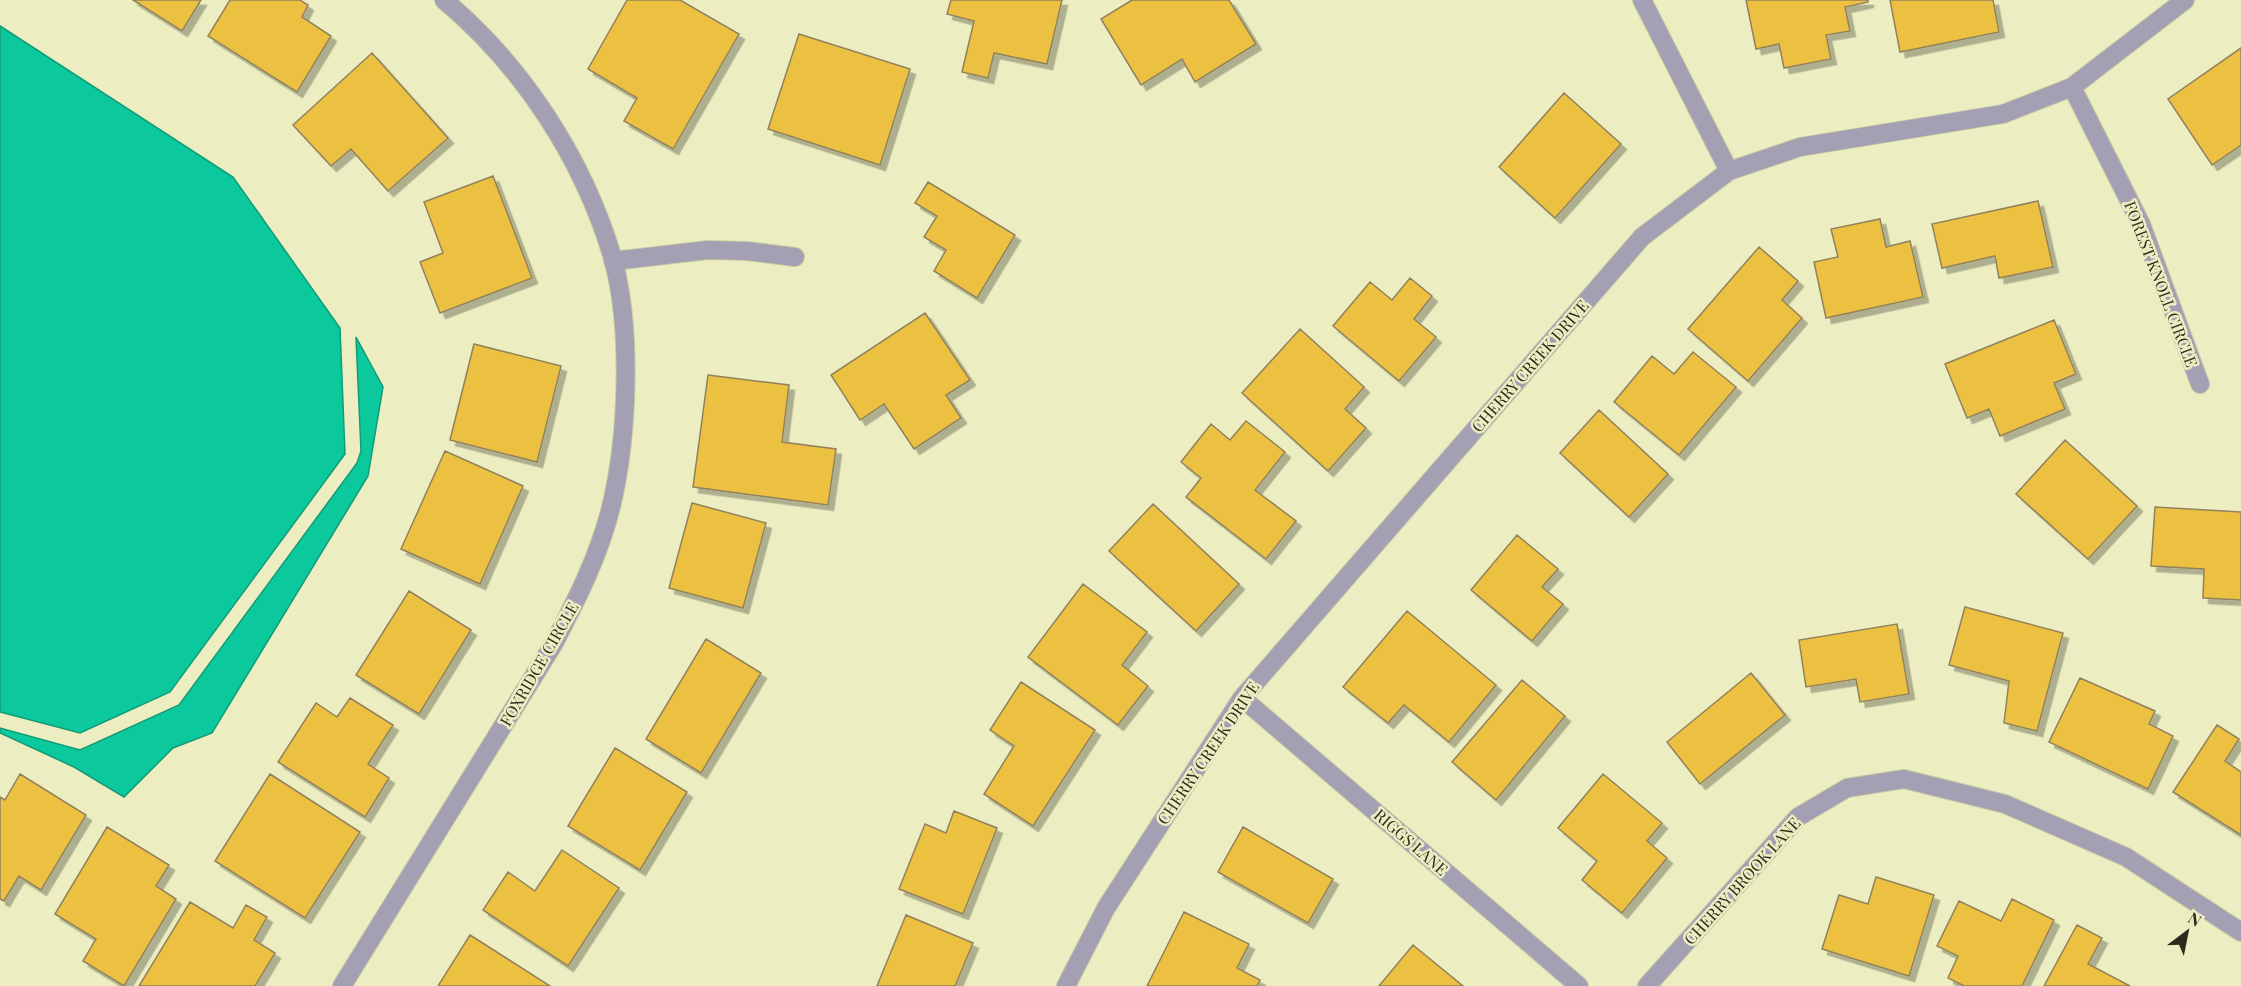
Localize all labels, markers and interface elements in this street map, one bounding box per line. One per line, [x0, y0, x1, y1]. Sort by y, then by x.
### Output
street label: FOREST KNOLL CIRCLE [2120, 198, 2203, 370]
street label: CHERRY CREEK DRIVE [1467, 295, 1593, 436]
street label: FOXRIDGE CIRCLE [495, 598, 583, 730]
street label: CHERRY CREEK DRIVE [1152, 677, 1263, 828]
street label: RIGGS LANE [1370, 804, 1453, 879]
street label: CHERRY BROOK LANE [1679, 813, 1804, 949]
north arrow [2157, 902, 2217, 962]
text: N [2185, 907, 2206, 931]

